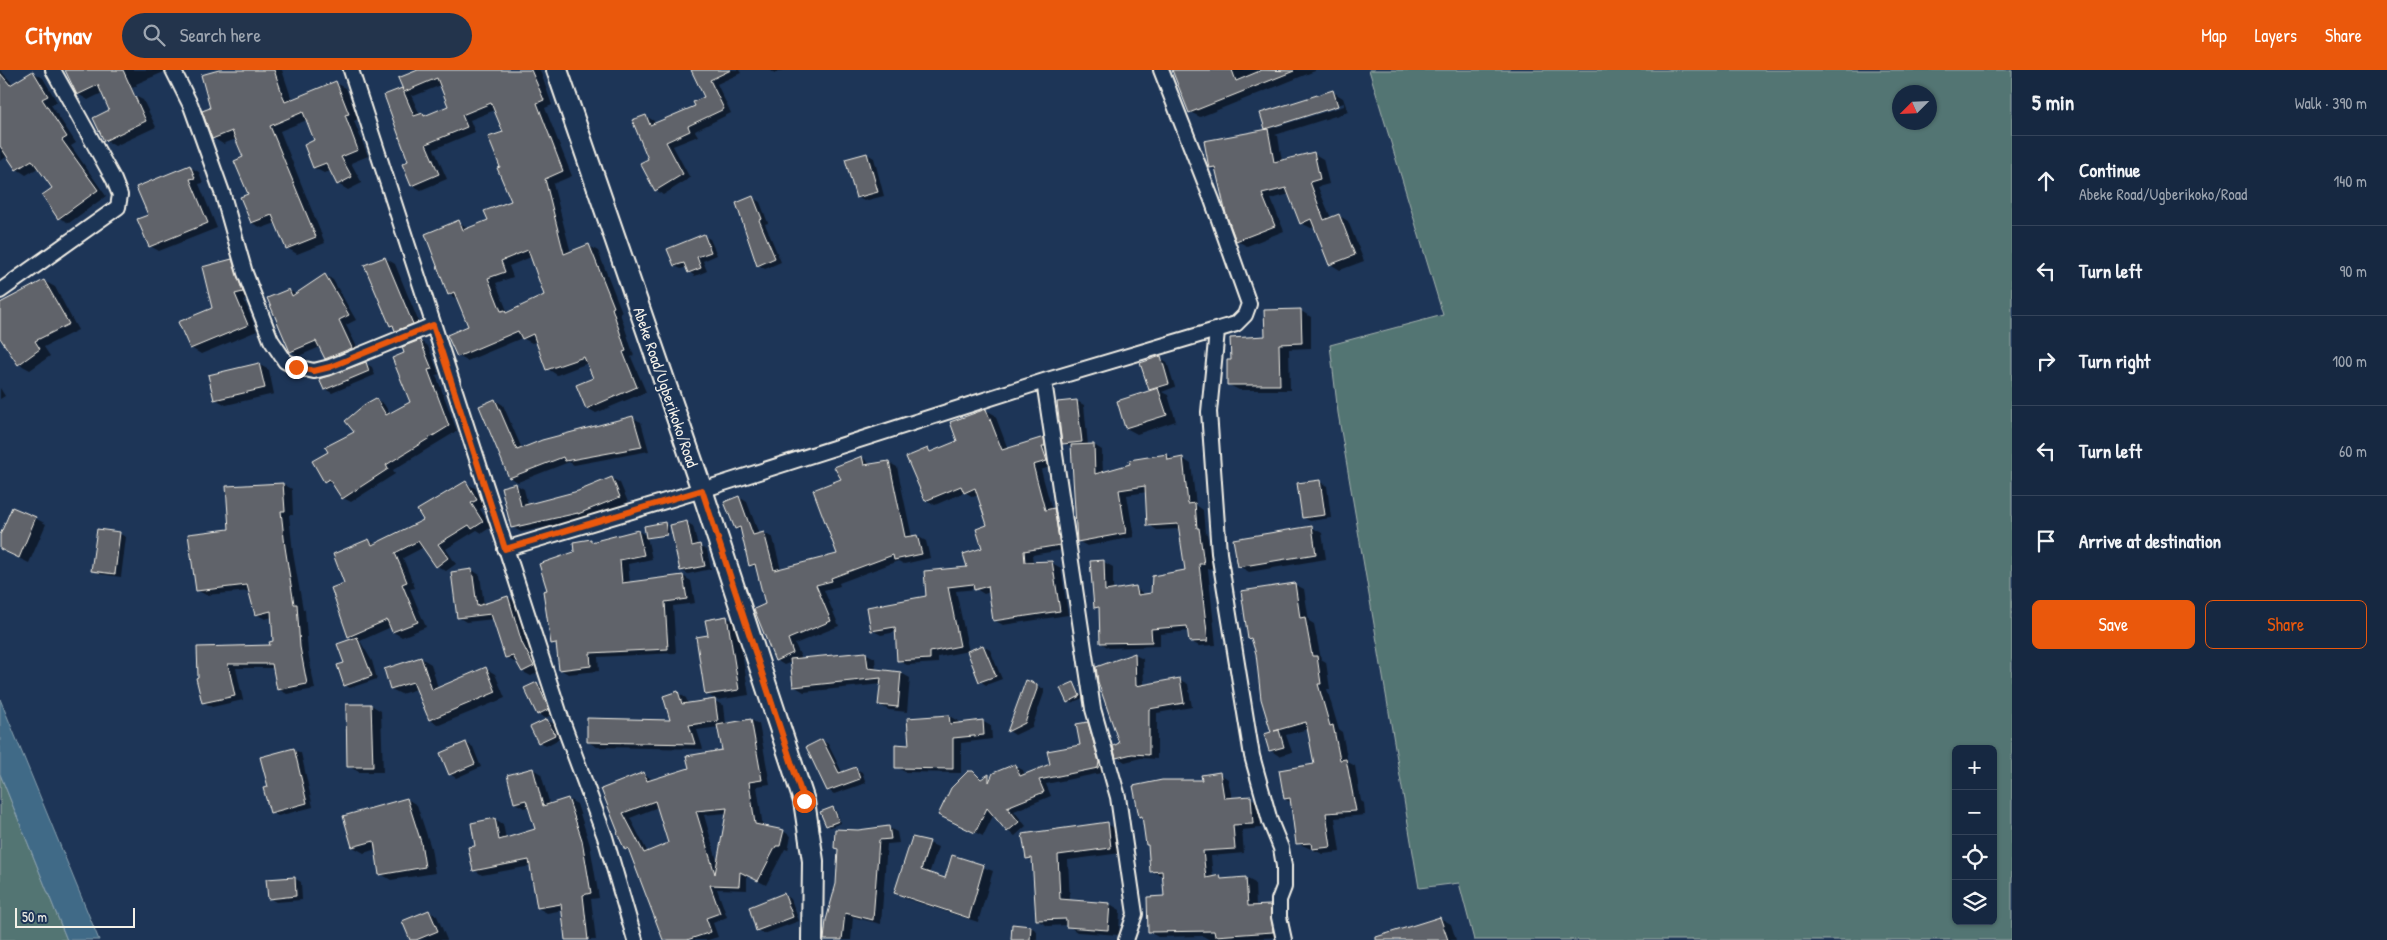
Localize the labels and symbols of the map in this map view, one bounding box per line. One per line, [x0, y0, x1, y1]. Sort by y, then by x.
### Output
north arrow [1892, 85, 1937, 130]
street label: Abeke Road/Ugberikoko/Road [628, 304, 704, 470]
route end [285, 356, 308, 379]
route start [793, 790, 816, 813]
scale bar [15, 905, 135, 928]

